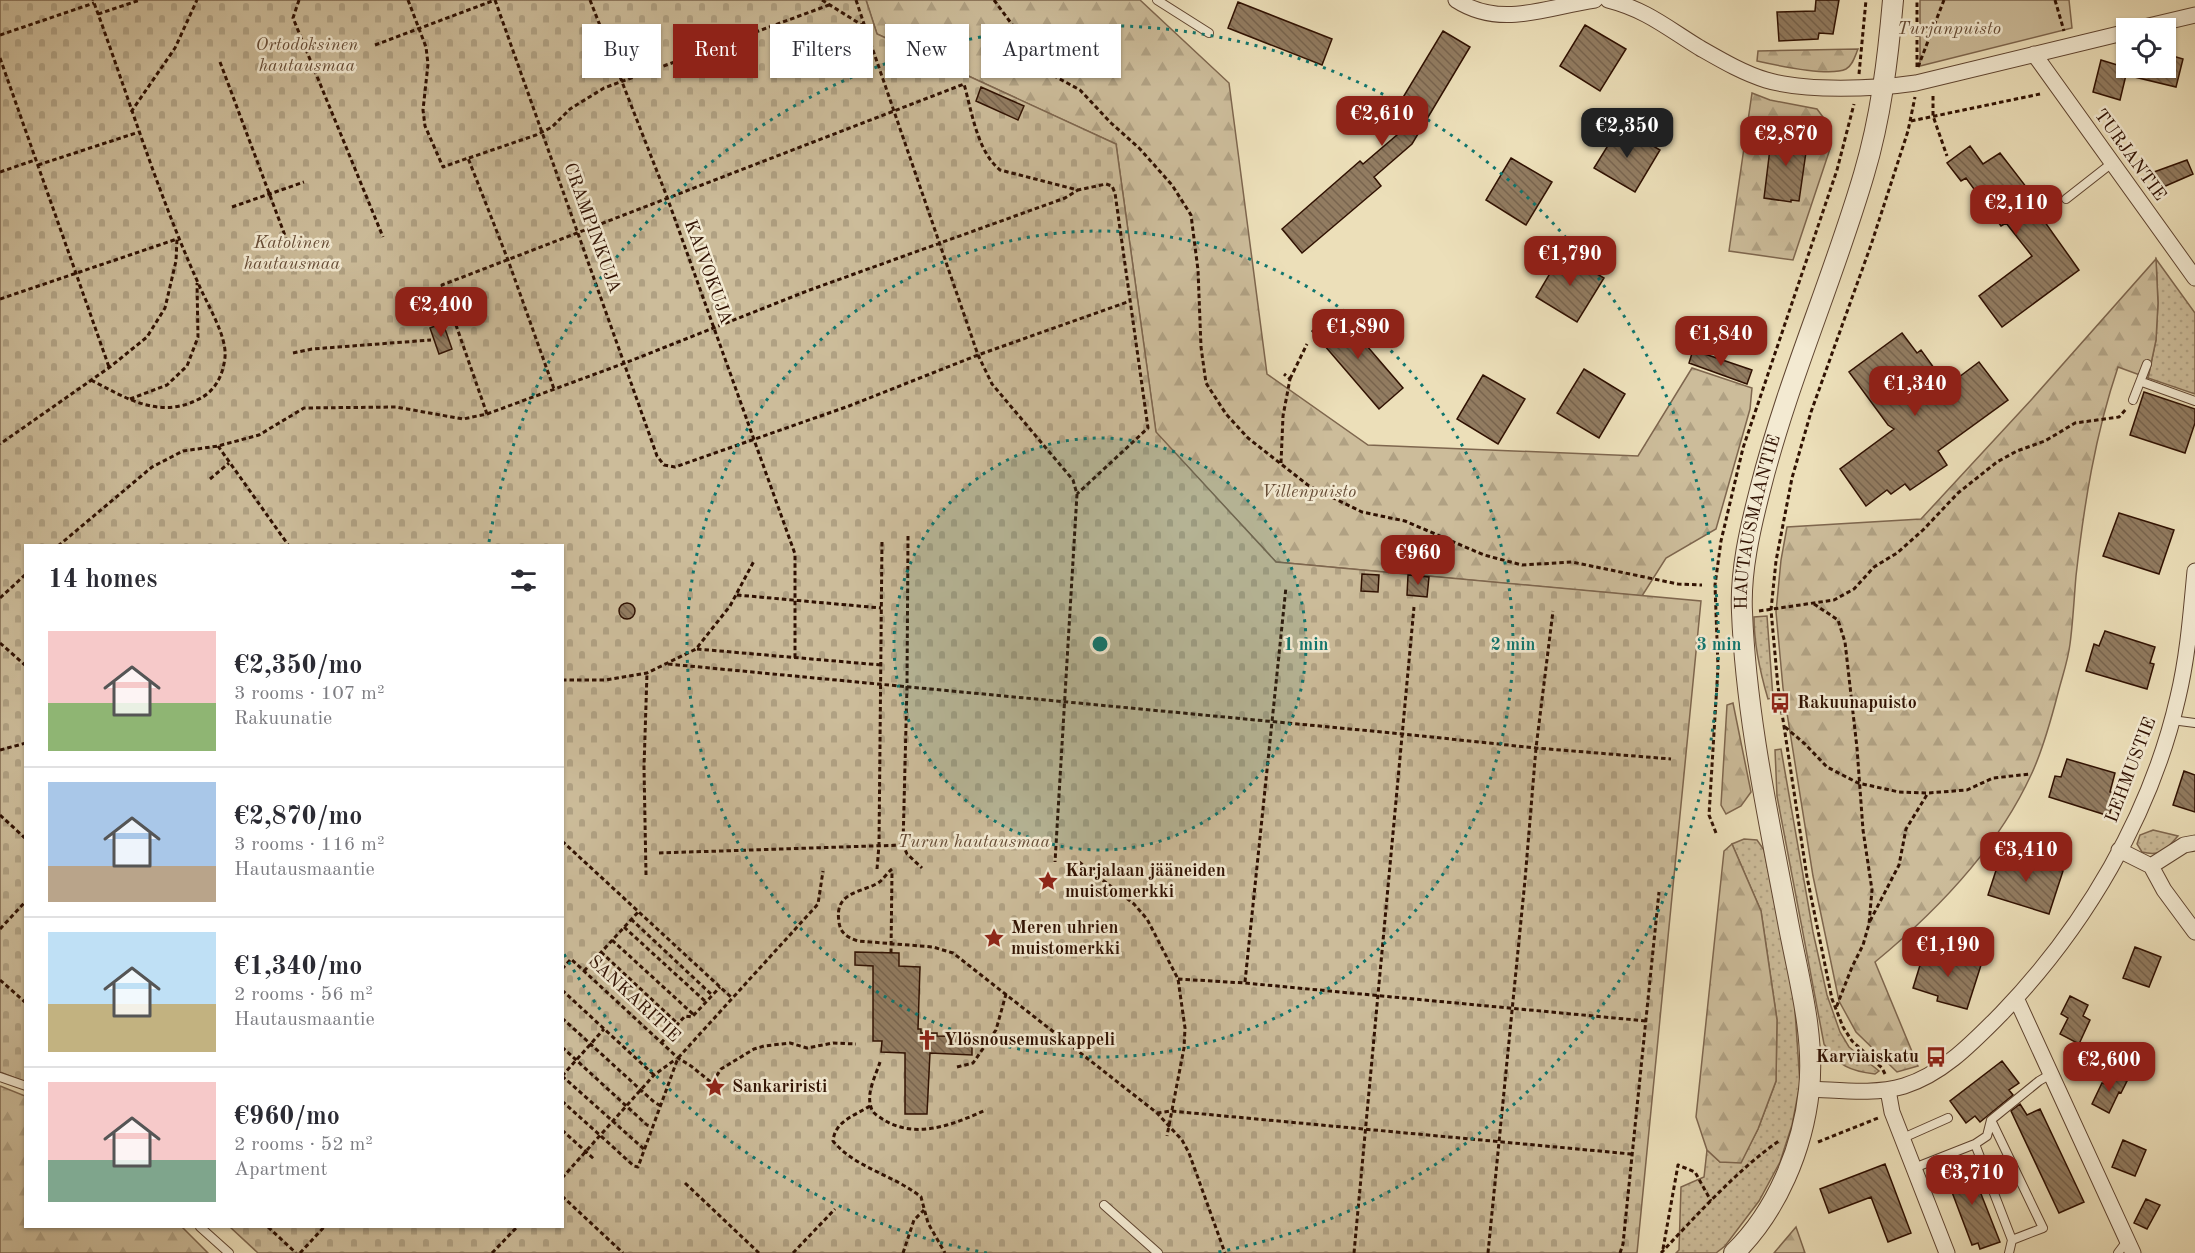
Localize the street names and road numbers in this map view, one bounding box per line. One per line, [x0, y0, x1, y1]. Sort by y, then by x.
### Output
street label: TURJANTIE [2091, 106, 2169, 204]
street label: CRAMPINKUJA [560, 161, 624, 296]
street label: KAIVOKUJA [681, 217, 735, 327]
street label: HAUTAUSMAANTIE [1733, 433, 1784, 610]
street label: LEHMUSTIE [2103, 715, 2159, 825]
street label: SANKARITIE [585, 952, 683, 1046]

